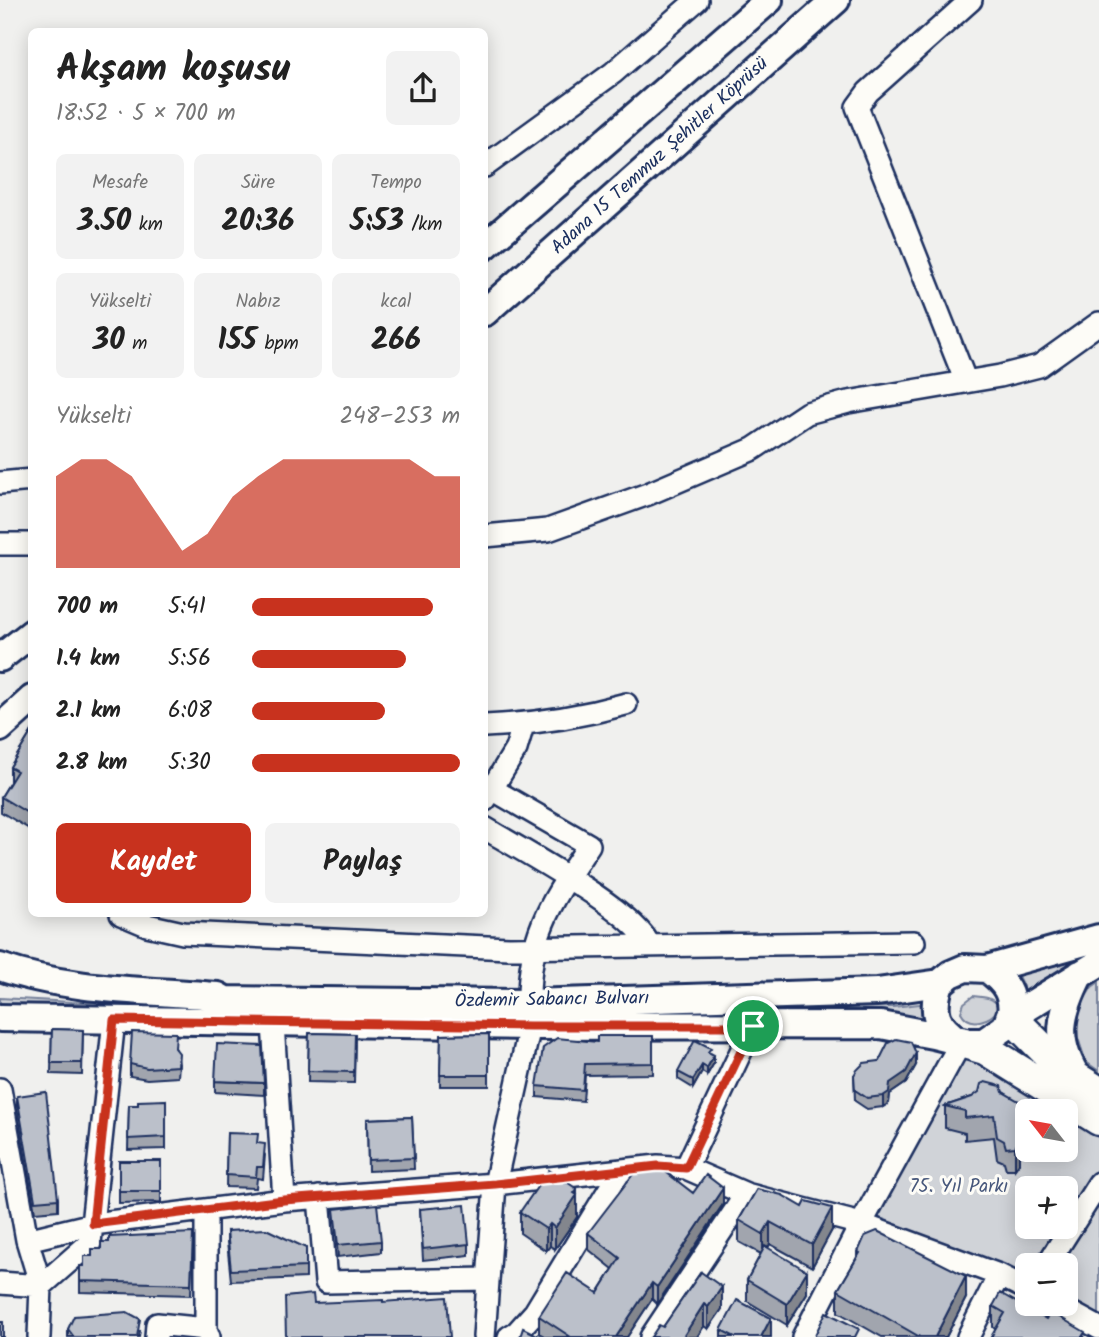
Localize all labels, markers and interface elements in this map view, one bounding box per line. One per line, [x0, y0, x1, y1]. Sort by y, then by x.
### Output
text: Akşam koşusu [56, 40, 290, 100]
street label: Adana 15 Temmuz Şehitler Köprüsü [544, 50, 776, 262]
button: share [386, 51, 460, 125]
text: 18:52 · 5 × 700 m [56, 96, 236, 132]
text: Mesafe [92, 168, 148, 198]
text: Süre [241, 168, 275, 198]
text: Tempo [370, 168, 422, 198]
text: 3.50 [77, 198, 131, 246]
text: 20:36 [222, 198, 294, 246]
text: 5:53 [350, 198, 404, 246]
text: km [131, 210, 163, 240]
text: /km [404, 210, 442, 240]
text: Yükselti [89, 287, 151, 317]
text: Nabız [235, 287, 281, 317]
text: kcal [381, 287, 411, 317]
text: 30 [93, 317, 125, 365]
text: 155 [217, 317, 257, 365]
text: 266 [371, 317, 421, 365]
text: m [125, 329, 147, 359]
text: bpm [257, 329, 299, 359]
text: Yükselti [56, 399, 131, 435]
text: 248–253 m [340, 399, 460, 435]
text: 700 m [56, 589, 118, 625]
text: 5:41 [168, 589, 206, 625]
text: 1.4 km [56, 641, 120, 677]
text: 5:56 [168, 641, 211, 677]
text: 2.1 km [56, 693, 121, 729]
text: 6:08 [168, 693, 212, 729]
text: 2.8 km [56, 745, 127, 781]
text: 5:30 [168, 745, 211, 781]
button: Kaydet [56, 823, 251, 903]
button: Paylaş [265, 823, 460, 903]
street label: Özdemir Sabancı Bulvarı [454, 983, 650, 1017]
pin [723, 996, 783, 1056]
icon: arrive [734, 1007, 772, 1045]
north arrow [1015, 1099, 1078, 1162]
map controls [1015, 1099, 1078, 1316]
park label: 75. Yıl Parkı [910, 1172, 1008, 1202]
button: + [1015, 1176, 1078, 1239]
button: − [1015, 1253, 1078, 1316]

